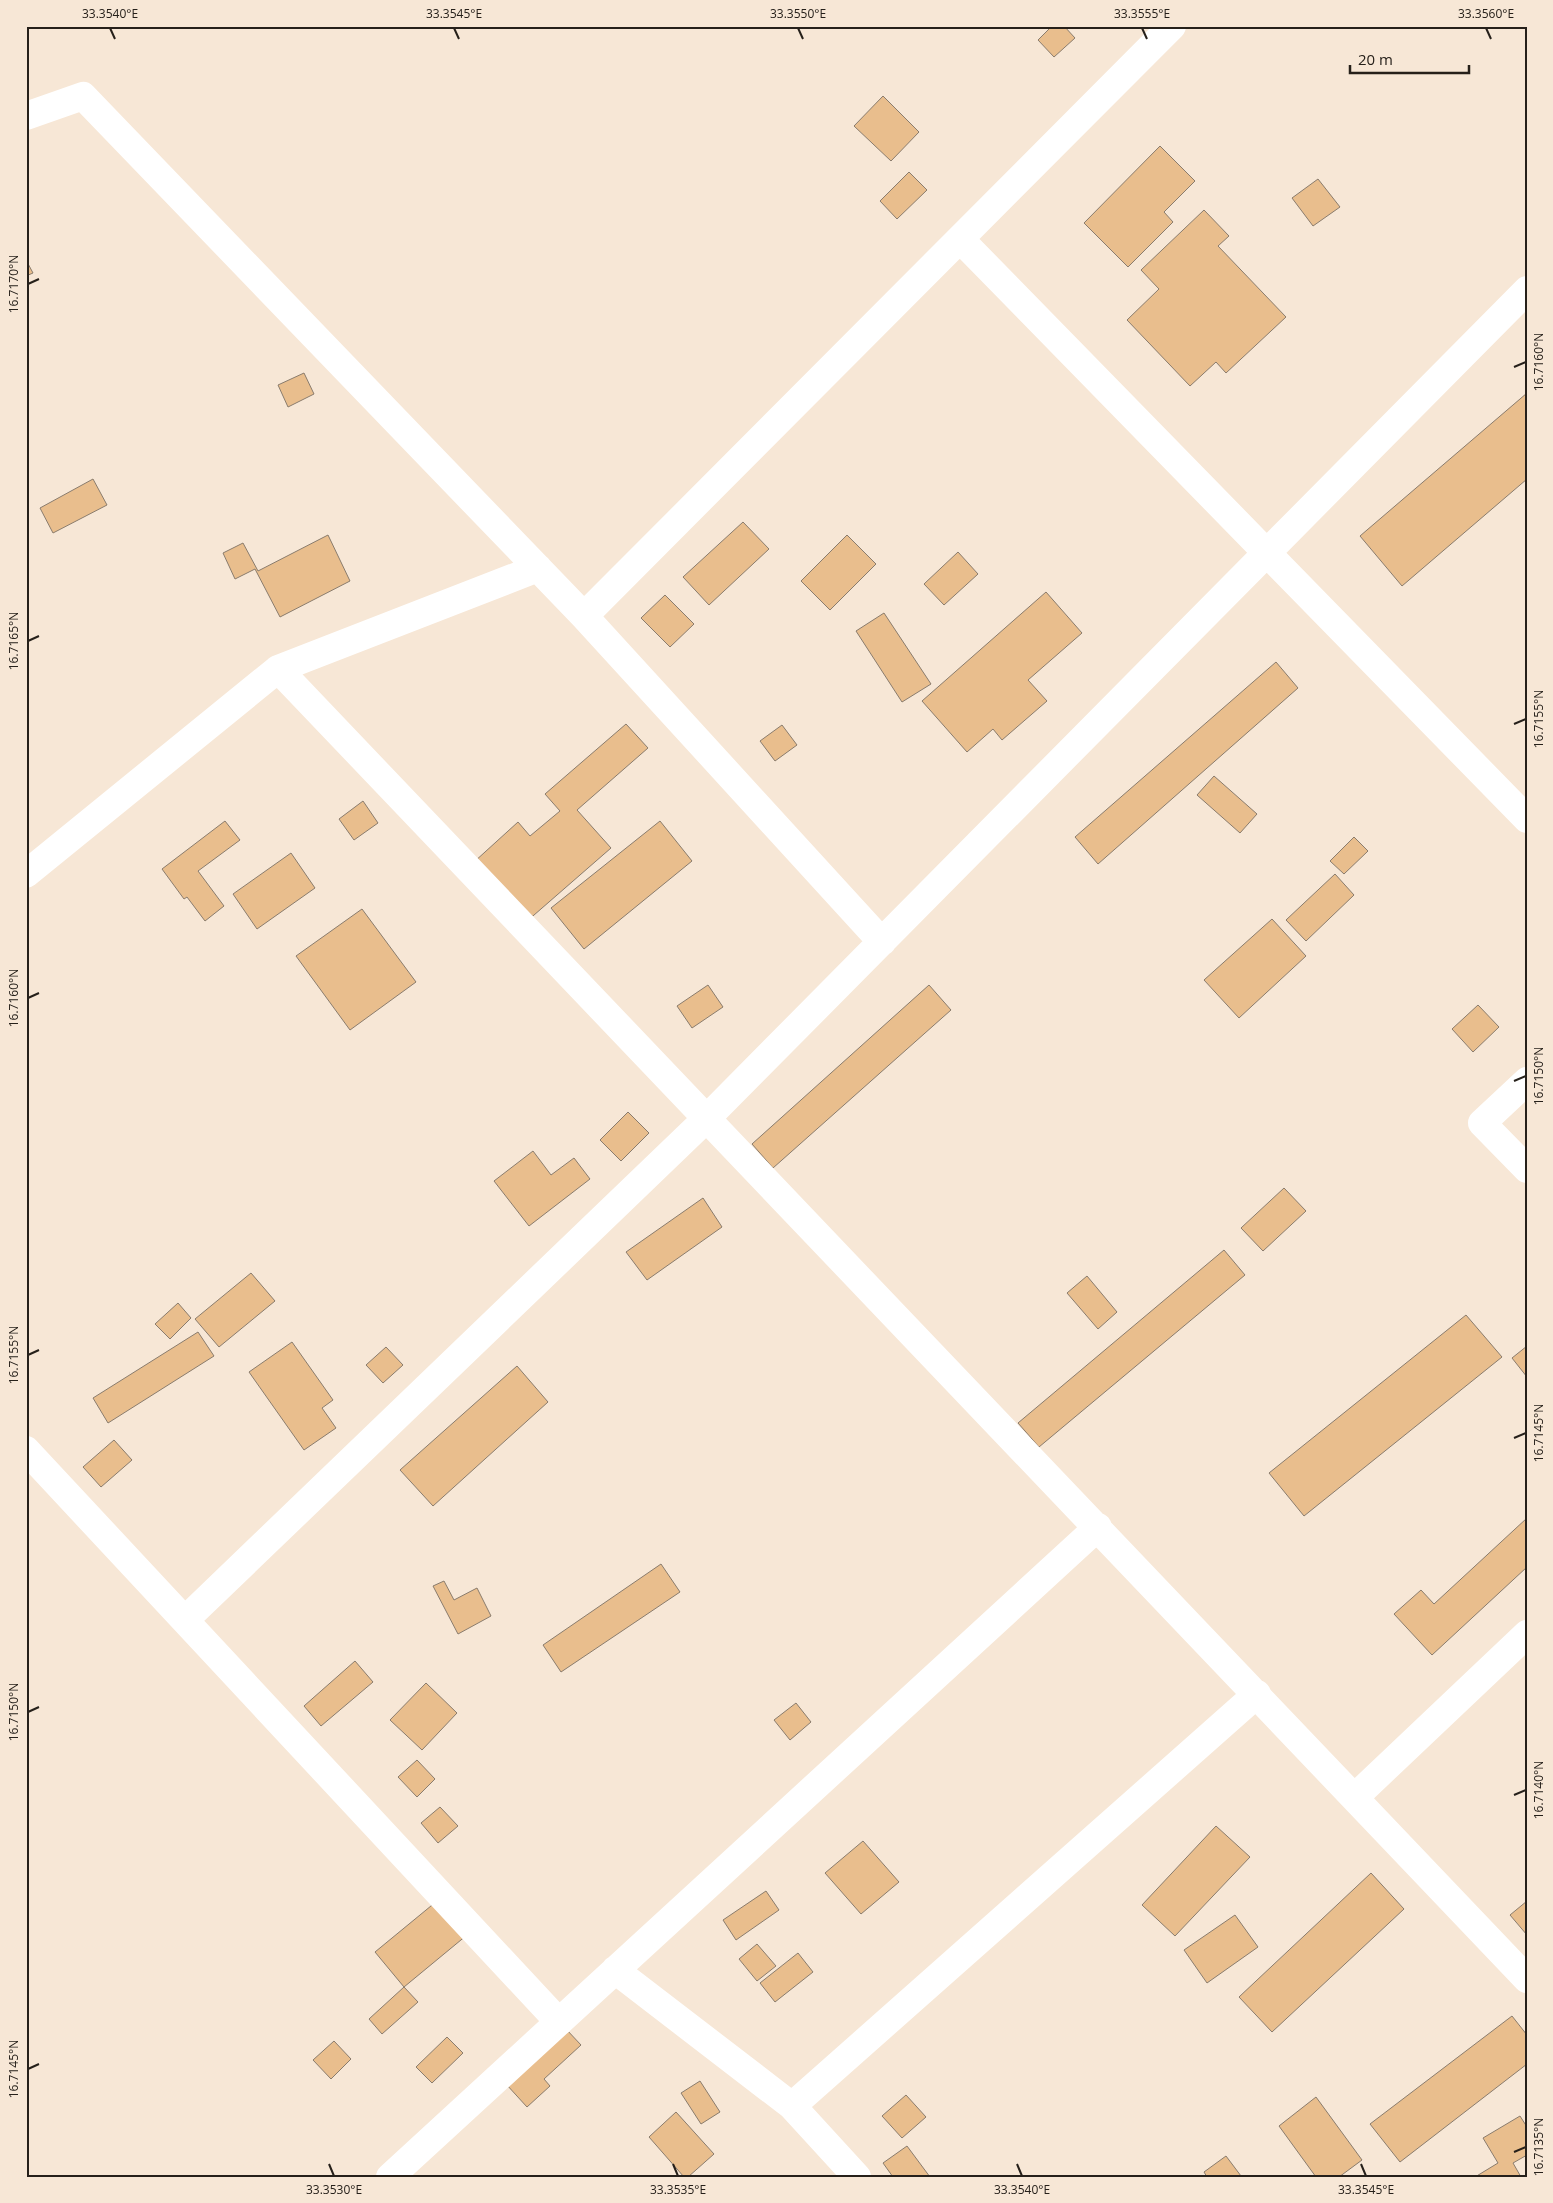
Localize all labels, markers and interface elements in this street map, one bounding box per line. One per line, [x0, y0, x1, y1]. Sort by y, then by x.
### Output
text: 33.3540°E [82, 5, 138, 22]
text: 33.3545°E [426, 5, 482, 22]
text: 33.3550°E [770, 5, 826, 22]
text: 33.3555°E [1114, 5, 1170, 22]
text: 33.3560°E [1458, 5, 1514, 22]
scale bar [1350, 42, 1469, 74]
text: 20 m [1358, 49, 1393, 69]
text: 16.7170°N [5, 255, 22, 313]
text: 16.7160°N [1530, 333, 1547, 391]
text: 16.7165°N [5, 612, 22, 670]
text: 16.7155°N [1530, 690, 1547, 748]
text: 16.7160°N [5, 969, 22, 1027]
text: 16.7150°N [1530, 1047, 1547, 1105]
text: 16.7155°N [5, 1326, 22, 1384]
text: 16.7145°N [1530, 1404, 1547, 1462]
text: 16.7150°N [5, 1683, 22, 1741]
text: 16.7140°N [1530, 1761, 1547, 1819]
text: 16.7145°N [5, 2040, 22, 2098]
text: 16.7135°N [1530, 2118, 1547, 2176]
text: 33.3530°E [306, 2181, 362, 2198]
text: 33.3535°E [650, 2181, 706, 2198]
text: 33.3540°E [994, 2181, 1050, 2198]
text: 33.3545°E [1338, 2181, 1394, 2198]

